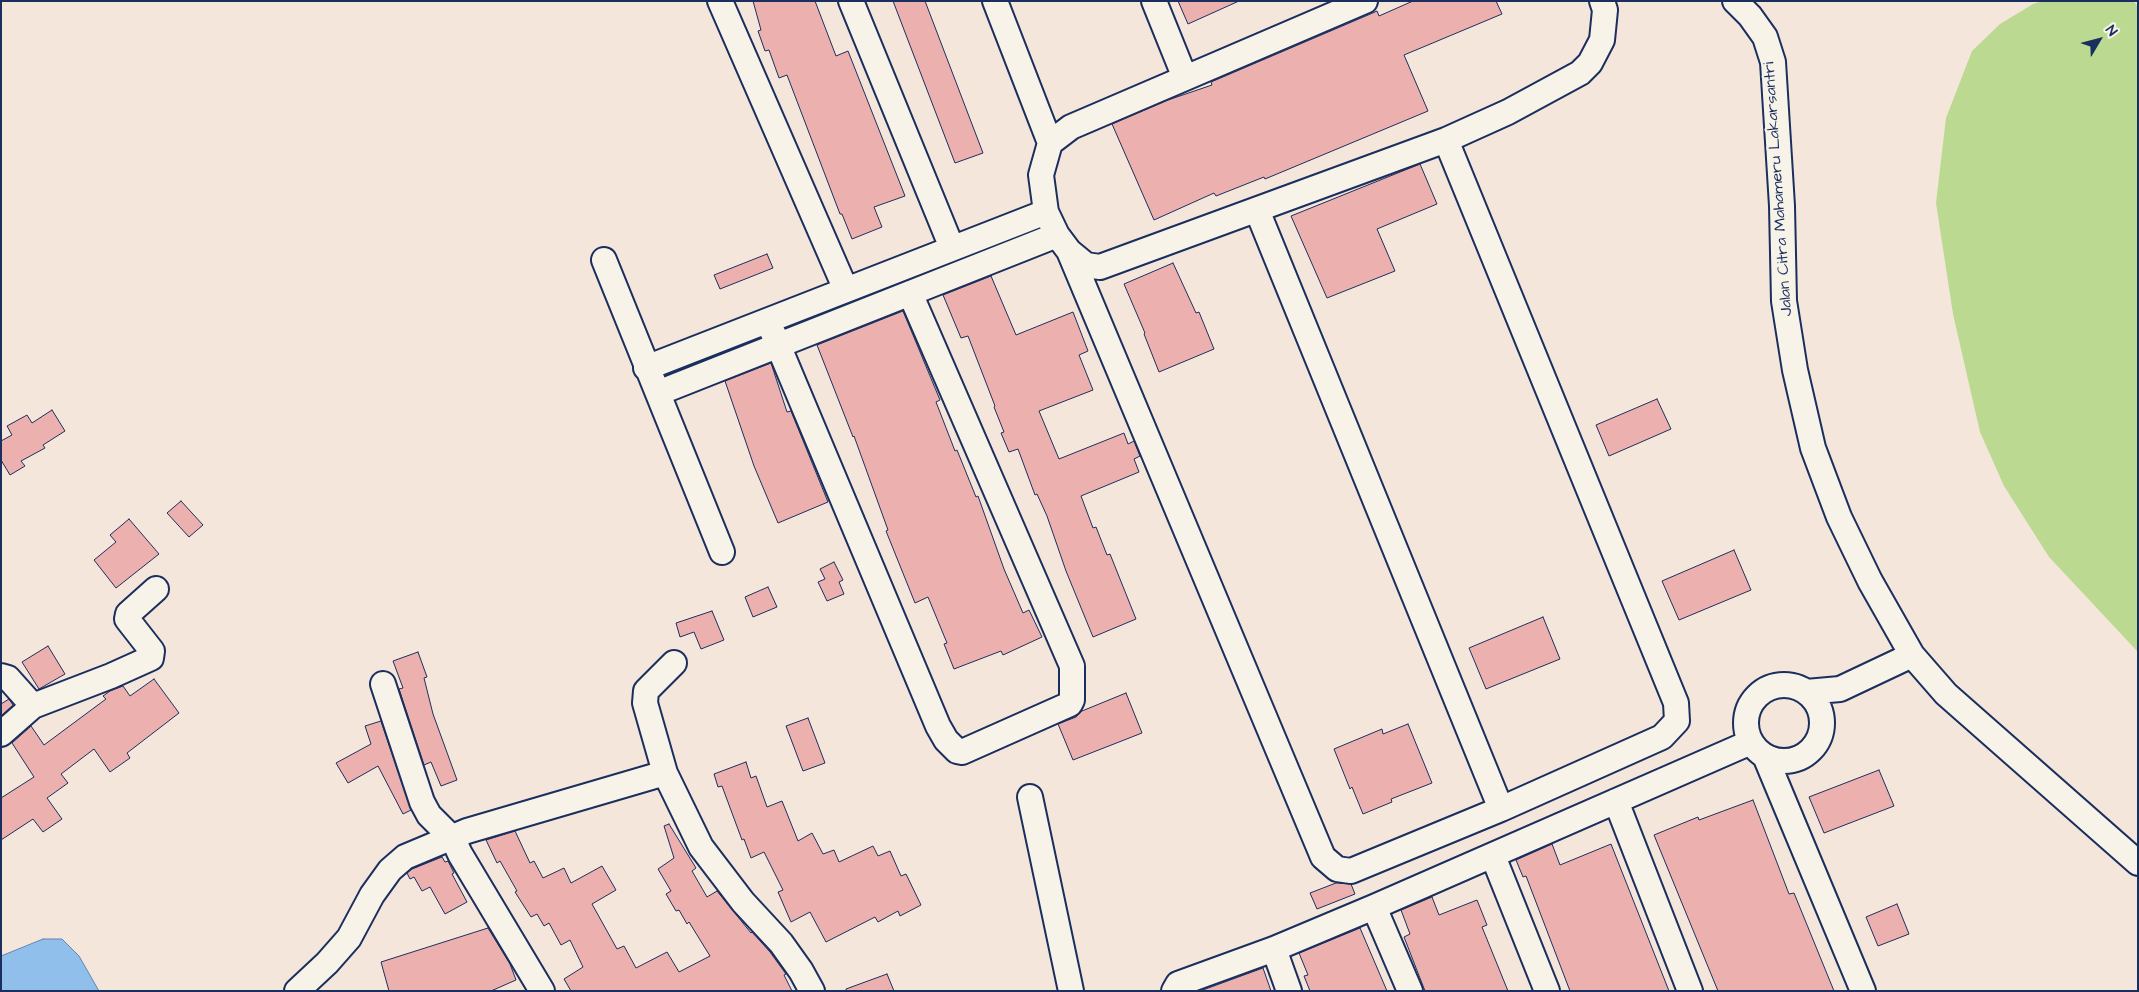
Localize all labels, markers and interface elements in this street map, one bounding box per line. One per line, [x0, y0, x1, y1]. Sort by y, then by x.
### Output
north arrow [2074, 15, 2124, 65]
text: N [2100, 21, 2122, 40]
street label: Jalan Citra Mahameru Lakarsantri [1761, 61, 1797, 317]

